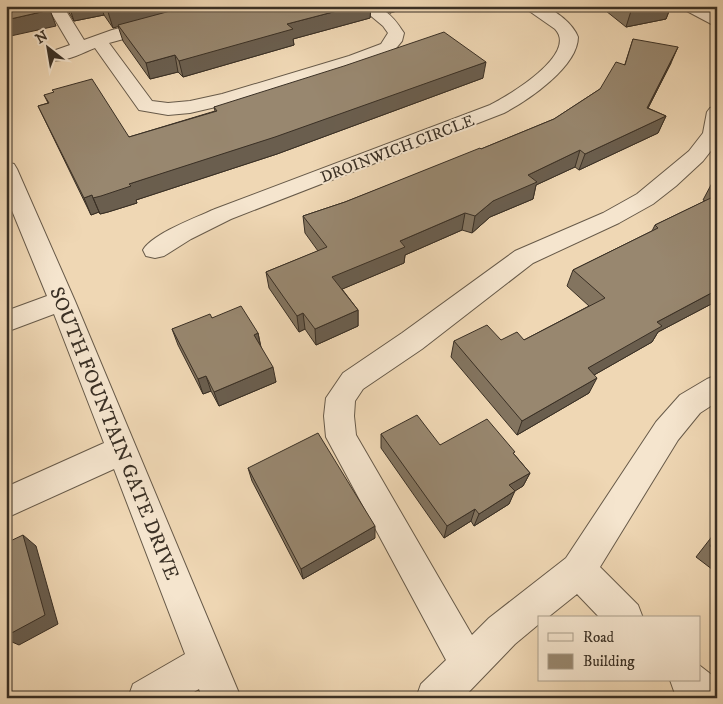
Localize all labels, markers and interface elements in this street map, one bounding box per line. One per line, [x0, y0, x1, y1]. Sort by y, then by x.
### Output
north arrow [22, 22, 72, 72]
text: N [32, 27, 52, 48]
street label: DROINWICH CIRCLE [318, 110, 477, 187]
street label: SOUTH FOUNTAIN GATE DRIVE [43, 283, 184, 584]
legend [538, 616, 700, 682]
text: Road [583, 628, 615, 647]
text: Building [583, 652, 635, 671]

